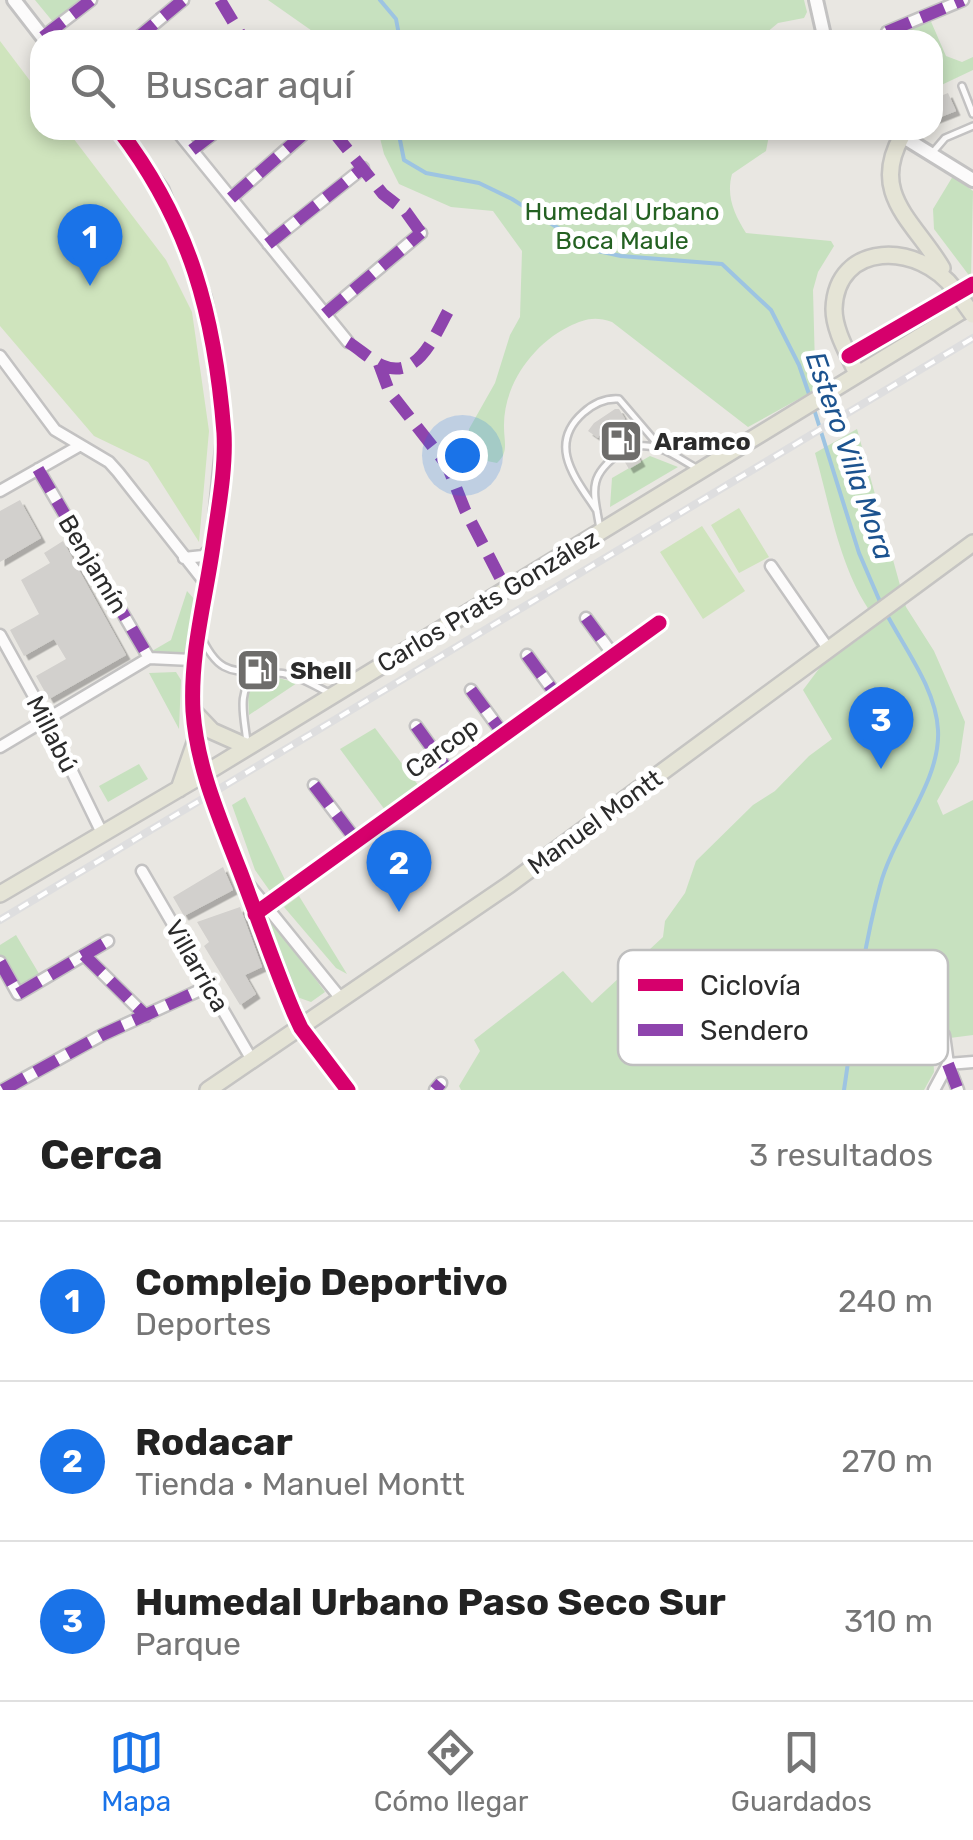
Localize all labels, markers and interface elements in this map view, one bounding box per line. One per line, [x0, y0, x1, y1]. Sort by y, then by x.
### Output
search box [30, 30, 943, 140]
icon: search [65, 58, 120, 113]
text: Buscar aquí [145, 62, 353, 108]
park label: Humedal Urbano Boca Maule [524, 197, 720, 255]
pin: 1 [58, 204, 122, 286]
water label: Estero Villa Mora [799, 348, 901, 564]
fuel station icon: Aramco [598, 418, 644, 464]
place label: Aramco [654, 427, 751, 456]
your location [437, 430, 488, 481]
street label: Benjamín [52, 510, 134, 618]
street label: Carlos Prats González [372, 523, 604, 679]
fuel station icon: Shell [235, 647, 281, 693]
place label: Shell [290, 656, 352, 685]
pin: 3 [848, 686, 914, 769]
street label: Millabú [21, 691, 83, 777]
street label: Carcop [400, 712, 484, 784]
street label: Manuel Montt [522, 763, 668, 880]
pin: 2 [366, 830, 432, 912]
street label: Villarrica [159, 915, 235, 1017]
legend [618, 950, 948, 1065]
text: Ciclovía [700, 969, 801, 1002]
text: Sendero [700, 1014, 809, 1047]
text: Cerca [40, 1130, 163, 1180]
text: 3 resultados [749, 1136, 933, 1174]
text: Complejo Deportivo [135, 1259, 508, 1305]
text: 1 [65, 1282, 80, 1320]
text: 240 m [838, 1282, 933, 1320]
text: Deportes [135, 1305, 271, 1343]
text: Rodacar [135, 1419, 293, 1465]
text: 2 [62, 1442, 83, 1480]
text: 270 m [841, 1442, 933, 1480]
text: Tienda · Manuel Montt [135, 1465, 465, 1503]
text: Humedal Urbano Paso Seco Sur [135, 1579, 726, 1625]
text: 3 [62, 1602, 83, 1640]
text: 310 m [844, 1602, 933, 1640]
text: Parque [135, 1625, 241, 1663]
tab: Mapa [101, 1725, 171, 1818]
tab: Cómo llegar [374, 1725, 528, 1818]
tab: Guardados [731, 1725, 872, 1818]

